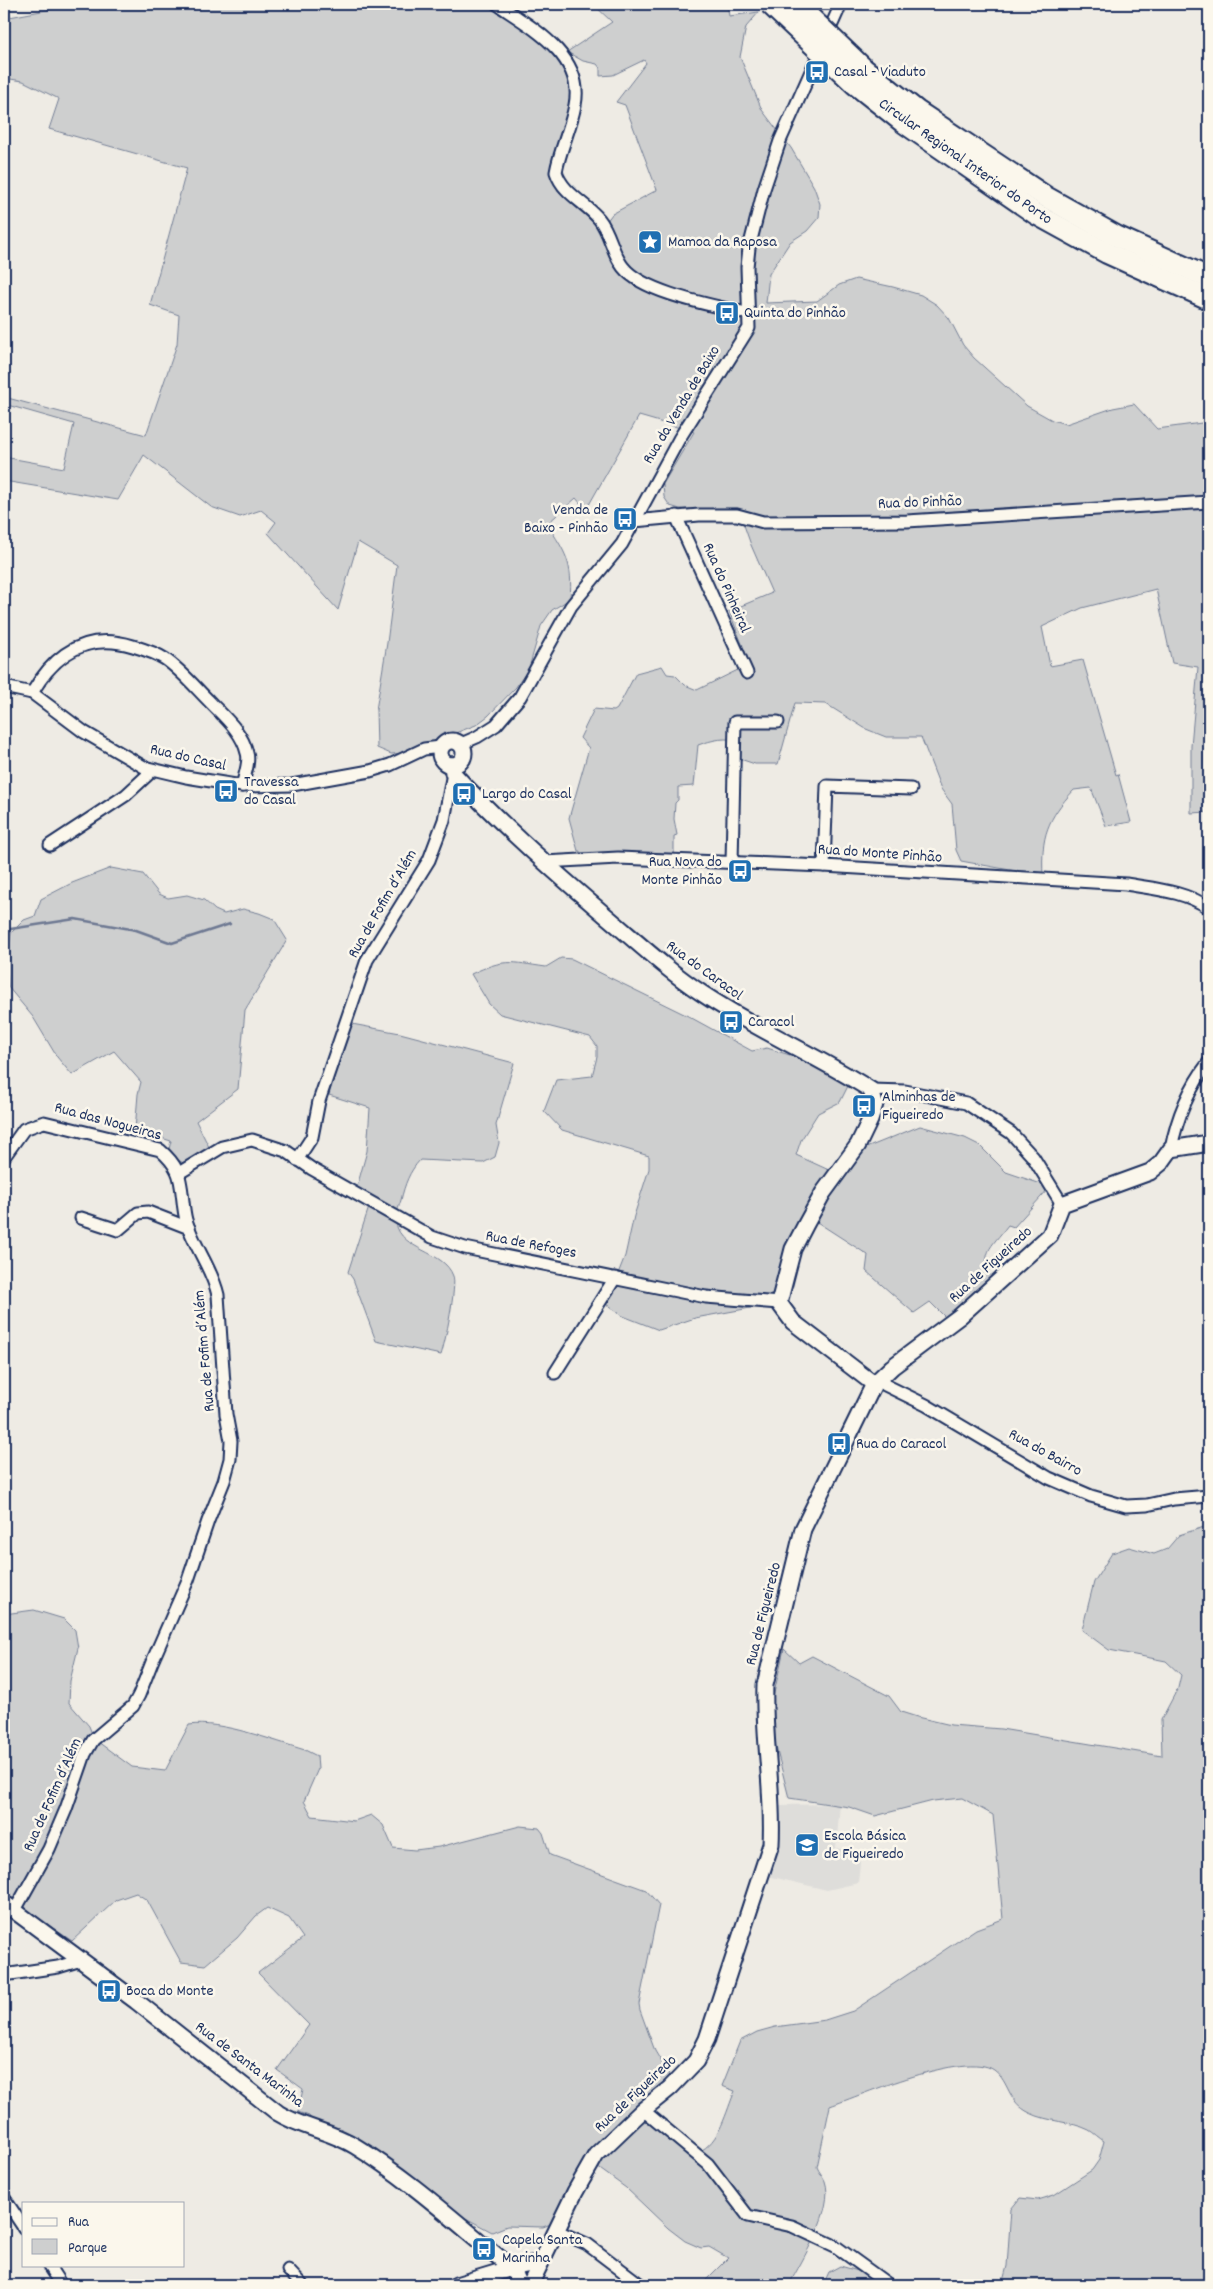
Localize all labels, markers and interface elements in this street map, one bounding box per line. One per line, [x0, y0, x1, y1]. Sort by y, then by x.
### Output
bus stop icon: Casal - Viaduto [804, 59, 830, 85]
place label: Casal - Viaduto [834, 61, 926, 84]
street label: Circular Regional Interior do Porto [873, 93, 1057, 231]
place icon: Mamoa da Raposa [637, 229, 663, 255]
place label: Mamoa da Raposa [668, 231, 777, 254]
bus stop icon: Quinta do Pinhão [714, 300, 740, 326]
place label: Quinta do Pinhão [744, 302, 846, 325]
street label: Rua da Venda de Baixo [637, 341, 727, 469]
street label: Rua do Pinhão [878, 490, 962, 516]
place label: Venda de Baixo - Pinhão [524, 499, 608, 540]
bus stop icon: Venda de Baixo - Pinhão [612, 506, 638, 532]
street label: Rua do Pinheiral [696, 539, 756, 637]
street label: Rua do Casal [148, 738, 229, 778]
place label: Travessa do Casal [244, 771, 299, 812]
bus stop icon: Travessa do Casal [213, 778, 239, 804]
bus stop icon: Largo do Casal [451, 781, 477, 807]
place label: Largo do Casal [482, 783, 572, 806]
street label: Rua do Monte Pinhão [817, 838, 943, 870]
street label: Rua de Fofim d´Além [342, 845, 424, 963]
place label: Rua Nova do Monte Pinhão [641, 851, 722, 892]
bus stop icon: Rua Nova do Monte Pinhão [727, 858, 753, 884]
street label: Rua do Caracol [661, 935, 747, 1007]
bus stop icon: Caracol [718, 1009, 744, 1035]
place label: Caracol [748, 1011, 794, 1034]
place label: Alminhas de Figueiredo [882, 1086, 956, 1127]
bus stop icon: Alminhas de Figueiredo [851, 1093, 877, 1119]
street label: Rua das Nogueiras [52, 1097, 165, 1147]
street label: Rua de Figueiredo [944, 1221, 1038, 1309]
street label: Rua de Refoges [483, 1225, 579, 1265]
street label: Rua de Fofim d´Além [188, 1289, 222, 1413]
street label: Rua do Bairro [1004, 1423, 1086, 1483]
bus stop icon: Rua do Caracol [826, 1431, 852, 1457]
place label: Rua do Caracol [856, 1433, 947, 1456]
street label: Rua de Figueiredo [740, 1560, 788, 1668]
street label: Rua de Fofim d´Além [18, 1734, 88, 1856]
place label: Escola Básica de Figueiredo [824, 1825, 906, 1866]
school or university icon: Escola Básica de Figueiredo [794, 1832, 820, 1858]
bus stop icon: Boca do Monte [96, 1978, 122, 2004]
place label: Boca do Monte [126, 1980, 213, 2003]
street label: Rua de Santa Marinha [190, 2016, 309, 2114]
street label: Rua de Figueiredo [590, 2050, 682, 2138]
legend [22, 2202, 185, 2266]
text: Rua [68, 2212, 90, 2234]
place label: Capela Santa Marinha [502, 2229, 583, 2270]
bus stop icon: Capela Santa Marinha [471, 2236, 497, 2262]
text: Parque [68, 2238, 108, 2260]

